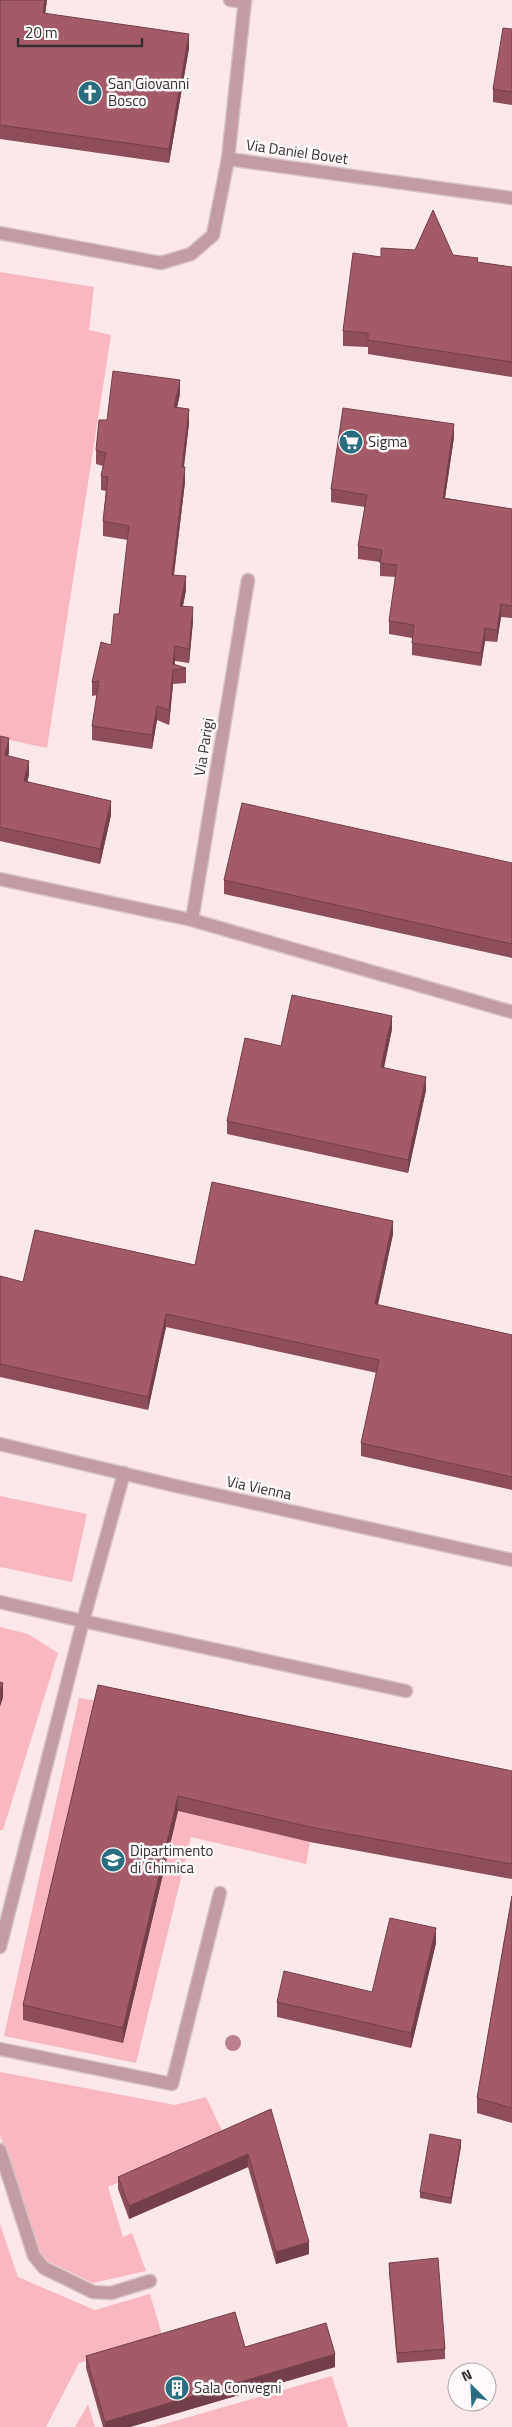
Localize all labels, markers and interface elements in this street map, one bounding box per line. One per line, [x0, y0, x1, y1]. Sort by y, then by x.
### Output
scale bar [18, 15, 141, 47]
text: 20 m [25, 21, 58, 44]
place label: San Giovanni Bosco [108, 72, 189, 112]
church icon: San Giovanni Bosco [77, 80, 103, 106]
street label: Via Daniel Bovet [245, 133, 350, 170]
supermarket icon: Sigma [338, 429, 364, 455]
place label: Sigma [368, 430, 408, 453]
street label: Via Parigi [188, 716, 219, 778]
street label: Via Vienna [224, 1469, 294, 1506]
place label: Dipartimento di Chimica [130, 1839, 214, 1879]
school or university icon: Dipartimento di Chimica [100, 1847, 126, 1873]
north arrow [447, 2362, 497, 2412]
text: N [458, 2363, 475, 2386]
building icon: Sala Convegni [164, 2375, 190, 2401]
place label: Sala Convegni [194, 2376, 282, 2399]

